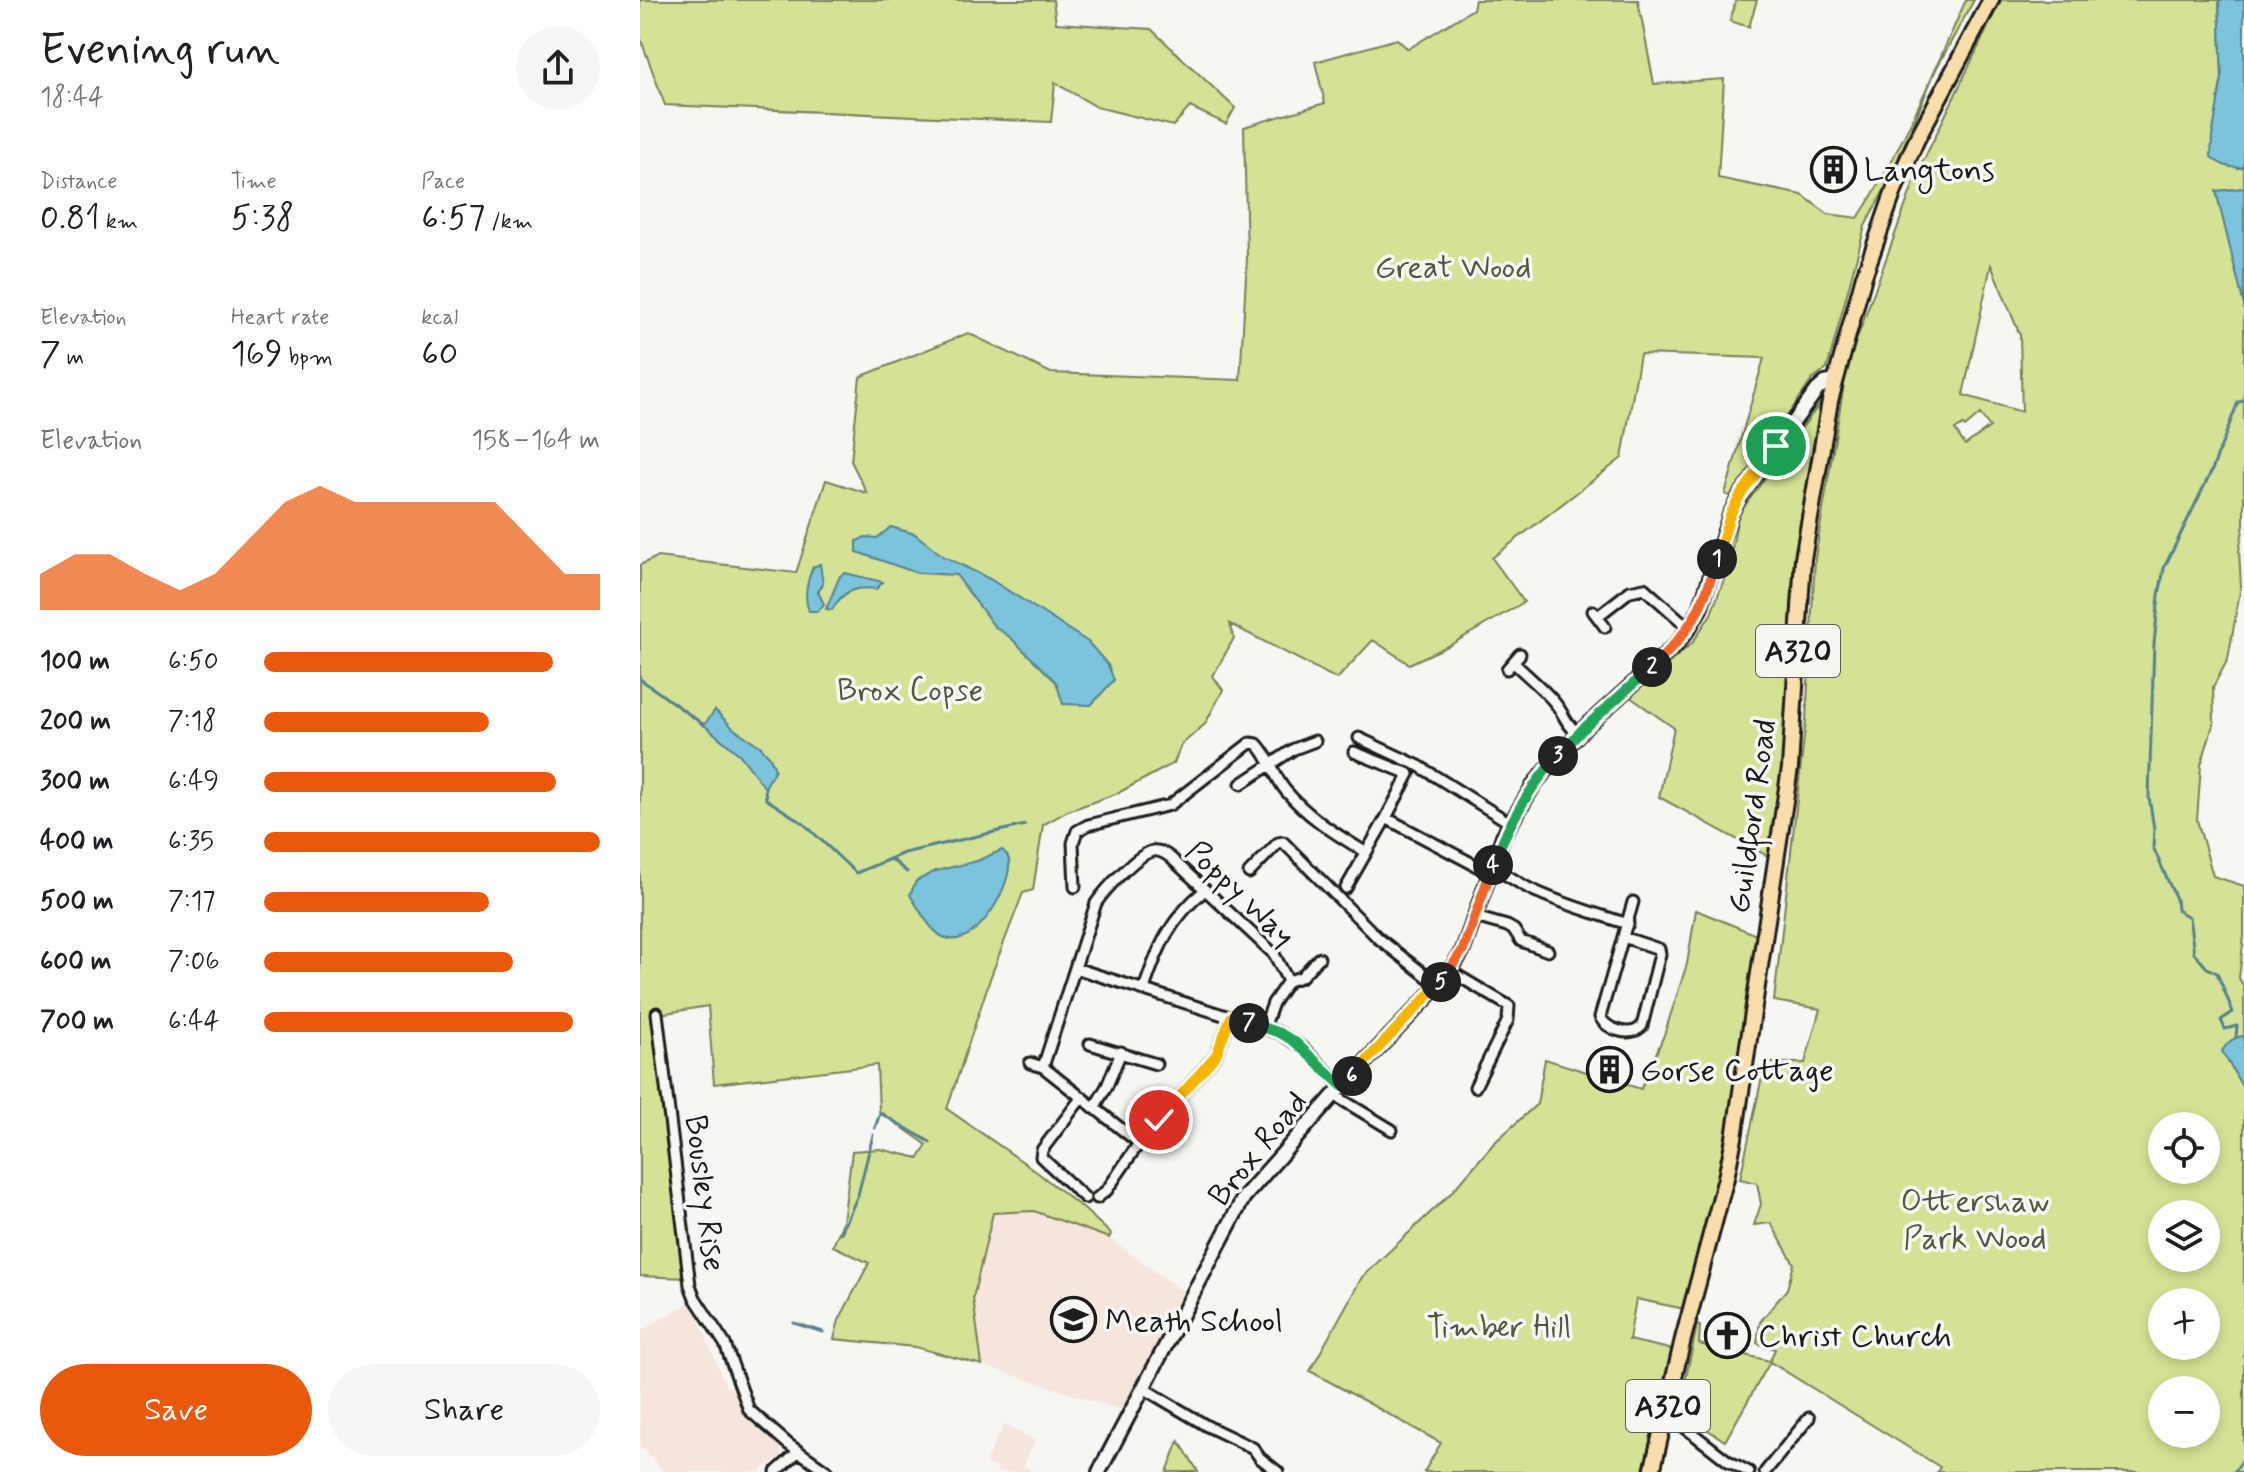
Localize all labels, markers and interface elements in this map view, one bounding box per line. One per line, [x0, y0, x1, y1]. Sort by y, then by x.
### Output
text: Evening run [40, 22, 280, 80]
button: share [516, 26, 600, 110]
text: 18:44 [40, 81, 104, 115]
building icon: Langtons [1809, 145, 1857, 193]
place label: Langtons [1864, 150, 1995, 194]
text: Distance [40, 168, 117, 196]
text: Time [231, 168, 277, 196]
text: Pace [421, 168, 465, 196]
text: 0.81 [40, 196, 100, 241]
text: 5:38 [231, 196, 294, 241]
text: 6:57 [421, 196, 485, 241]
text: km [100, 208, 138, 236]
text: /km [485, 208, 533, 236]
park label: Great Wood [1375, 247, 1531, 289]
text: Elevation [40, 304, 127, 332]
text: Heart rate [231, 304, 329, 332]
text: kcal [421, 304, 458, 332]
text: 7 [40, 332, 61, 377]
text: 169 [231, 332, 283, 377]
text: 60 [421, 332, 458, 377]
text: m [61, 344, 84, 372]
text: bpm [283, 344, 333, 372]
pin [1742, 412, 1810, 480]
text: Elevation [40, 424, 142, 458]
text: 158–164 m [471, 424, 600, 458]
icon: arrive [1754, 424, 1798, 468]
pin: 1 [1697, 539, 1737, 579]
text: 1 [1712, 545, 1722, 573]
road number: A320 [1756, 625, 1840, 677]
text: 100 m [40, 645, 110, 679]
text: 6:50 [168, 645, 219, 679]
pin: 2 [1632, 647, 1672, 687]
text: 2 [1647, 653, 1657, 681]
park label: Brox Copse [837, 670, 983, 712]
text: 200 m [40, 705, 111, 739]
text: 7:18 [168, 705, 217, 739]
street label: Guildford Road [1719, 716, 1789, 916]
pin: 3 [1538, 736, 1578, 776]
text: 3 [1553, 742, 1563, 770]
text: 300 m [40, 765, 110, 799]
text: 6:49 [168, 765, 219, 799]
text: 400 m [40, 825, 113, 859]
text: 6:35 [168, 825, 214, 859]
street label: Poppy Way [1176, 832, 1303, 957]
pin: 4 [1473, 845, 1513, 885]
text: 4 [1487, 851, 1499, 879]
text: 500 m [40, 885, 114, 919]
text: 7:17 [168, 885, 215, 919]
text: 600 m [40, 945, 112, 979]
text: 7:06 [168, 945, 220, 979]
pin: 5 [1421, 962, 1461, 1002]
text: 5 [1434, 968, 1448, 996]
pin: 7 [1229, 1003, 1269, 1043]
text: 700 m [40, 1005, 114, 1039]
text: 6:44 [168, 1005, 219, 1039]
text: 7 [1242, 1009, 1256, 1037]
building icon: Gorse Cottage [1585, 1045, 1633, 1093]
place label: Gorse Cottage [1640, 1050, 1834, 1092]
pin: 6 [1332, 1056, 1372, 1096]
text: 6 [1346, 1062, 1358, 1090]
street label: Brox Road [1199, 1083, 1318, 1216]
pin [1125, 1086, 1193, 1154]
icon: check [1137, 1098, 1181, 1142]
map controls [2148, 1112, 2220, 1448]
button: locate [2148, 1112, 2220, 1184]
street label: Bousley Rise [674, 1113, 734, 1274]
park label: Ottershaw Park Wood [1901, 1181, 2050, 1260]
button: layers [2148, 1200, 2220, 1272]
button: + [2148, 1288, 2220, 1360]
school or university icon: Meath School [1050, 1296, 1098, 1344]
place label: Meath School [1105, 1301, 1283, 1343]
park label: Timber Hill [1427, 1307, 1571, 1349]
church icon: Christ Church [1703, 1311, 1751, 1359]
place label: Christ Church [1758, 1316, 1952, 1358]
button: Save [40, 1364, 312, 1456]
button: Share [328, 1364, 600, 1456]
button: − [2148, 1376, 2220, 1448]
road number: A320 [1626, 1380, 1710, 1432]

